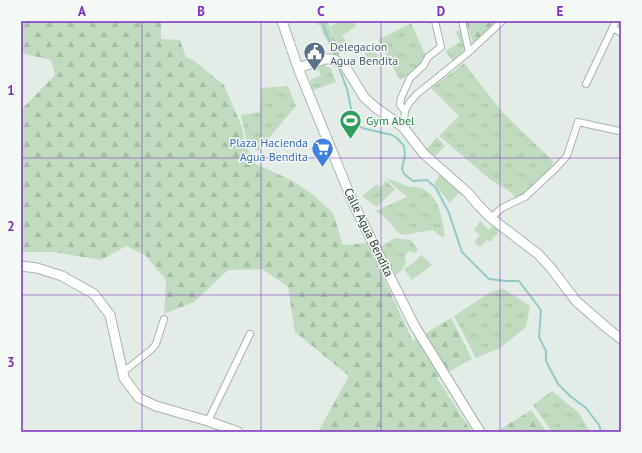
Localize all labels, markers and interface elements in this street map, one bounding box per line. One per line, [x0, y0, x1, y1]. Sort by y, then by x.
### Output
text: A [78, 3, 86, 20]
text: B [197, 3, 205, 20]
text: C [317, 3, 325, 20]
text: D [437, 3, 445, 20]
text: E [557, 3, 564, 20]
place label: Delegacion Agua Bendita [330, 39, 398, 68]
public building icon: Delegacion Agua Bendita [301, 40, 327, 73]
text: 1 [7, 82, 15, 99]
sports icon: Gym Abel [338, 107, 364, 140]
place label: Gym Abel [366, 113, 415, 128]
place label: Plaza Hacienda Agua Bendita [230, 135, 308, 164]
supermarket icon: Plaza Hacienda Agua Bendita [310, 136, 336, 169]
street label: Calle Agua Bendita [341, 185, 397, 279]
text: 2 [7, 218, 15, 235]
text: 3 [7, 354, 15, 371]

